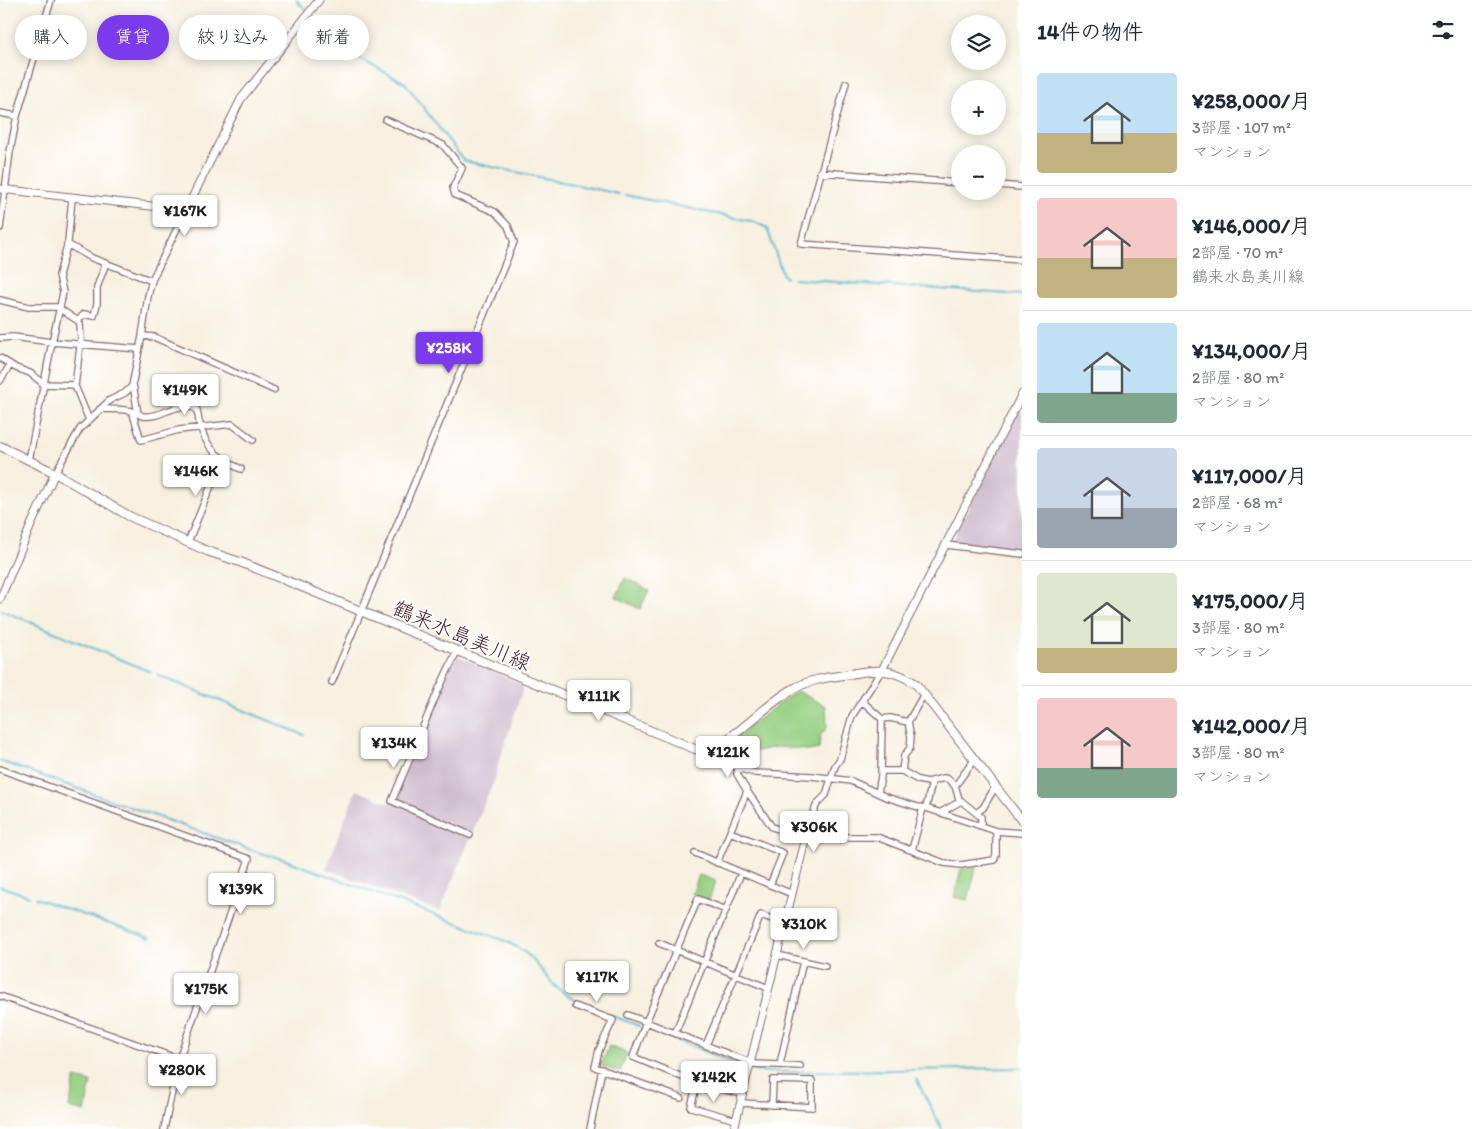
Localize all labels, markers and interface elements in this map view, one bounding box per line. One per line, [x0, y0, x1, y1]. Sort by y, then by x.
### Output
chip: 購入 [15, 15, 87, 60]
chip: 賃貸 [97, 15, 169, 60]
chip: 絞り込み [179, 15, 287, 60]
chip: 新着 [297, 15, 369, 60]
map controls [951, 15, 1006, 200]
button: layers [951, 15, 1006, 70]
icon: filters [1429, 16, 1457, 44]
text: 14件の物件 [1037, 19, 1143, 44]
button: + [951, 80, 1006, 135]
text: ¥258,000/月 [1192, 88, 1311, 113]
icon: home [1077, 93, 1137, 153]
text: 3部屋 · 107 m² [1192, 118, 1291, 137]
text: マンション [1192, 142, 1271, 161]
button: − [951, 145, 1006, 200]
pin: ¥167K [150, 194, 220, 237]
text: ¥167K [163, 201, 207, 220]
text: ¥146,000/月 [1192, 213, 1311, 238]
icon: home [1077, 218, 1137, 278]
text: 2部屋 · 70 m² [1192, 243, 1283, 262]
text: 鶴来水島美川線 [1192, 267, 1304, 286]
pin: ¥258K [414, 332, 484, 374]
text: ¥258K [427, 338, 471, 357]
text: ¥134,000/月 [1192, 338, 1311, 363]
icon: home [1077, 343, 1137, 403]
text: 2部屋 · 80 m² [1192, 368, 1284, 387]
pin: ¥149K [150, 374, 220, 416]
text: ¥149K [163, 380, 207, 399]
text: マンション [1192, 392, 1271, 411]
pin: ¥146K [161, 454, 231, 497]
text: ¥146K [174, 461, 218, 480]
text: ¥117,000/月 [1192, 463, 1307, 488]
icon: home [1077, 468, 1137, 528]
text: 2部屋 · 68 m² [1192, 493, 1283, 512]
text: マンション [1192, 517, 1271, 536]
text: ¥175,000/月 [1192, 588, 1309, 613]
icon: home [1077, 593, 1137, 653]
street label: 鶴来水島美川線 [389, 595, 535, 675]
text: 3部屋 · 80 m² [1192, 618, 1284, 637]
text: マンション [1192, 642, 1271, 661]
pin: ¥111K [564, 680, 634, 722]
text: ¥111K [578, 686, 620, 705]
text: ¥142,000/月 [1192, 713, 1311, 738]
icon: home [1077, 718, 1137, 778]
pin: ¥134K [359, 726, 429, 769]
text: ¥134K [372, 733, 416, 752]
pin: ¥121K [693, 736, 763, 778]
text: ¥121K [707, 742, 749, 761]
text: 3部屋 · 80 m² [1192, 743, 1284, 762]
text: マンション [1192, 767, 1271, 786]
pin: ¥306K [779, 810, 849, 853]
text: ¥306K [791, 817, 837, 836]
pin: ¥139K [206, 872, 276, 915]
text: ¥139K [219, 879, 263, 898]
pin: ¥310K [769, 908, 839, 950]
text: ¥310K [781, 914, 827, 933]
pin: ¥117K [562, 960, 632, 1003]
text: ¥117K [576, 967, 618, 986]
pin: ¥175K [171, 972, 241, 1015]
text: ¥175K [185, 979, 227, 998]
pin: ¥280K [147, 1054, 217, 1096]
text: ¥280K [159, 1060, 205, 1079]
pin: ¥142K [679, 1060, 749, 1103]
text: ¥142K [692, 1067, 736, 1086]

